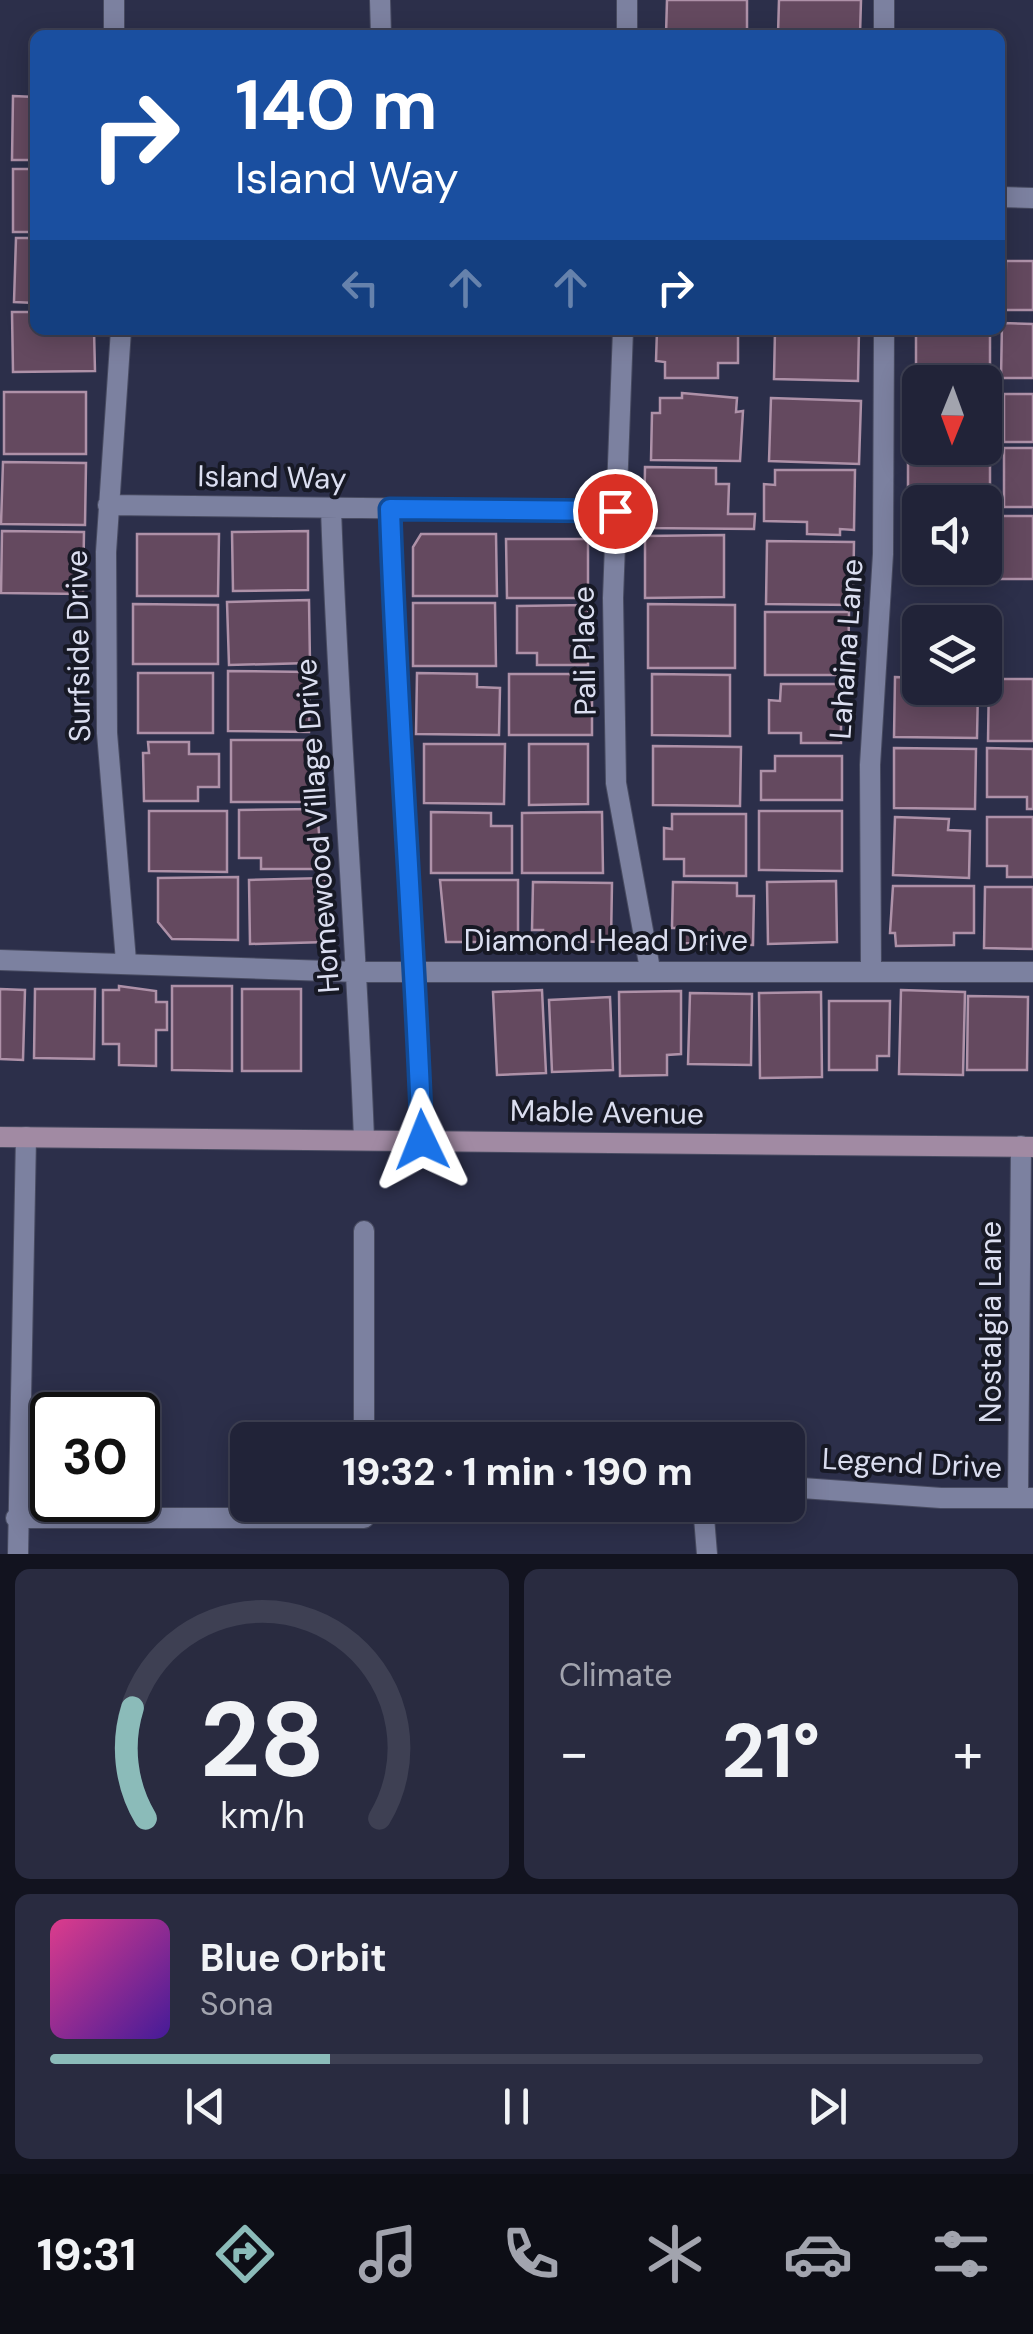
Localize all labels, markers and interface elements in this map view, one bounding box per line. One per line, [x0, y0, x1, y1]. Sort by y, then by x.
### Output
text: 140 m [235, 60, 438, 151]
icon: right [70, 70, 200, 200]
text: Island Way [235, 148, 459, 207]
icon: left [333, 260, 388, 315]
icon: ahead [438, 260, 493, 315]
icon: ahead [543, 260, 598, 315]
icon: right [648, 260, 703, 315]
north arrow [902, 365, 1002, 465]
map controls [902, 365, 1002, 705]
street label: Island Way [197, 456, 347, 498]
pin [573, 469, 658, 554]
icon: arrive [588, 484, 643, 539]
button: sound [902, 485, 1002, 585]
street label: Surfside Drive [57, 549, 99, 743]
street label: Lahaina Lane [820, 557, 872, 741]
street label: Pali Place [563, 586, 605, 716]
button: layers [902, 605, 1002, 705]
street label: Homewood Village Drive [286, 657, 348, 995]
street label: Diamond Head Drive [464, 921, 748, 960]
position arrow [370, 1088, 474, 1192]
street label: Mable Avenue [510, 1091, 704, 1133]
street label: Nostalgia Lane [971, 1221, 1010, 1423]
speed limit sign: 30 [30, 1392, 160, 1522]
street label: Legend Drive [821, 1439, 1003, 1487]
text: 19:32 · 1 min · 190 m [342, 1447, 693, 1497]
text: Climate [559, 1654, 673, 1696]
text: 28 [199, 1673, 325, 1808]
text: 21° [722, 1703, 820, 1800]
text: − [559, 1717, 589, 1789]
text: + [953, 1717, 983, 1789]
text: km/h [220, 1793, 304, 1839]
text: Blue Orbit [200, 1933, 387, 1983]
text: Sona [200, 1983, 273, 2025]
icon: previous [178, 2079, 233, 2134]
icon: pause [489, 2079, 544, 2134]
icon: next [800, 2079, 855, 2134]
icon: directions [210, 2219, 280, 2289]
icon: music [353, 2219, 423, 2289]
icon: phone [496, 2219, 566, 2289]
icon: climate [640, 2219, 710, 2289]
icon: car [783, 2219, 853, 2289]
icon: filters [926, 2219, 996, 2289]
text: 19:31 [37, 2225, 136, 2284]

